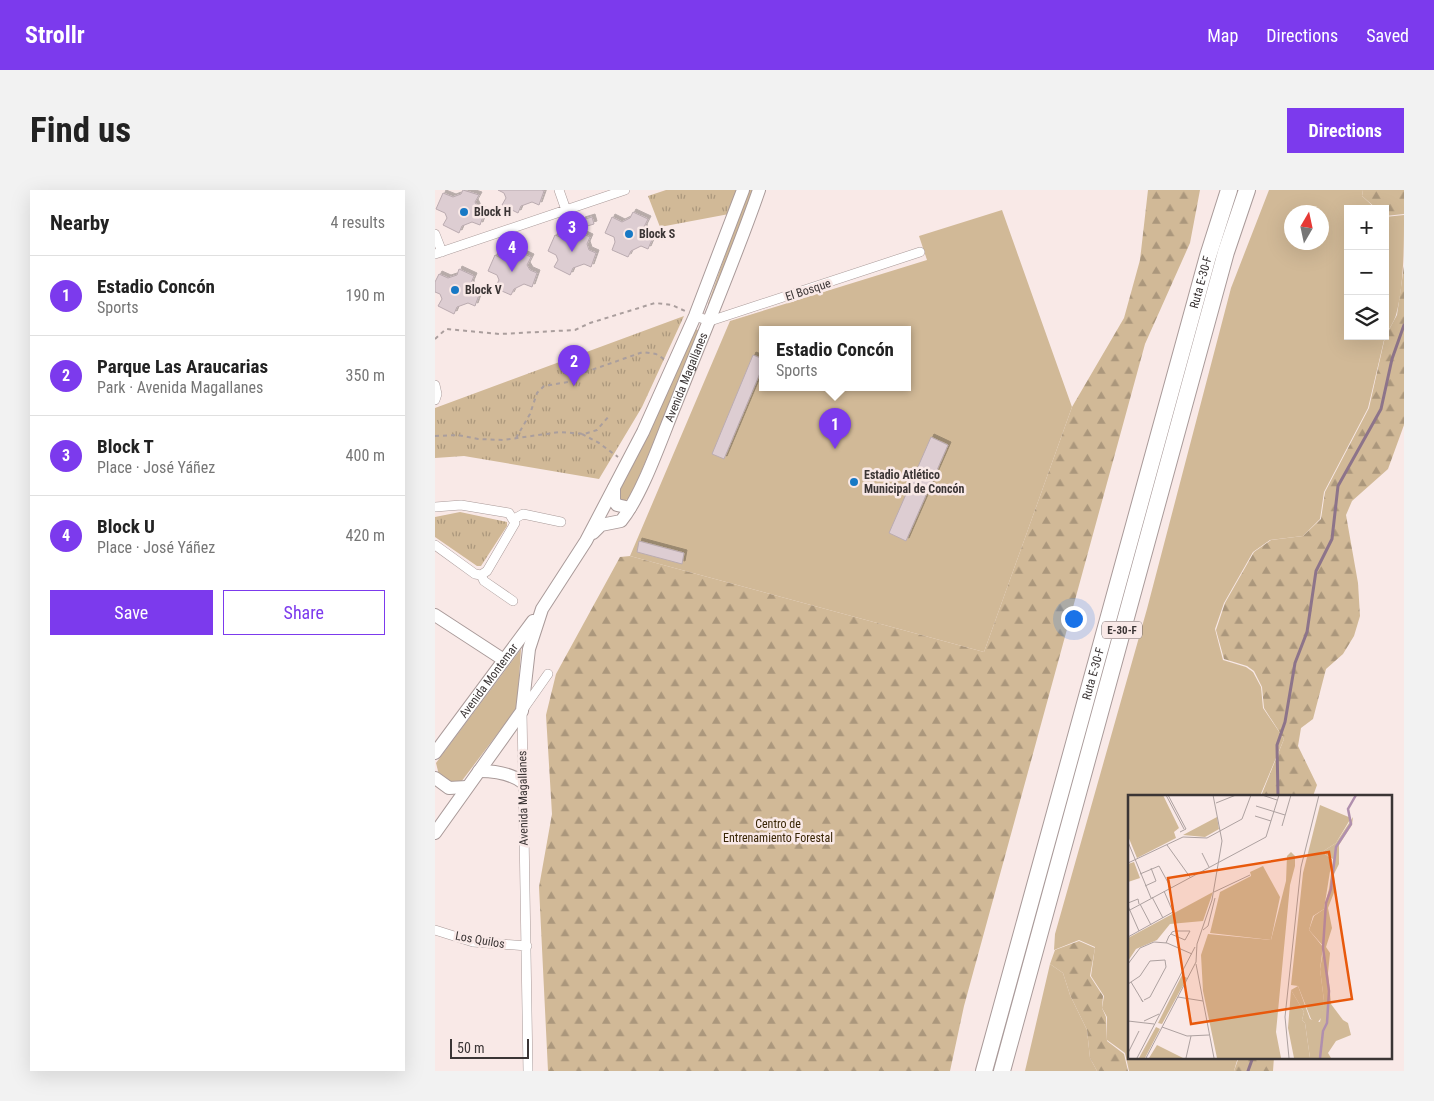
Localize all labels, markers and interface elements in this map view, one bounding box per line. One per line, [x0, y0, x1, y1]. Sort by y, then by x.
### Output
text: Strollr [25, 21, 85, 49]
text: Map [1207, 25, 1238, 46]
text: Directions [1266, 25, 1338, 46]
text: Saved [1366, 25, 1409, 46]
button: Directions [1287, 108, 1404, 153]
text: Find us [30, 110, 131, 151]
place label: Block H [474, 205, 511, 219]
north arrow [1284, 205, 1329, 250]
map controls [1344, 205, 1389, 340]
button: + [1344, 205, 1389, 250]
marker: Block H [458, 206, 470, 218]
text: Nearby [50, 211, 109, 235]
pin: 3 [556, 211, 588, 252]
text: 4 results [330, 213, 385, 232]
place label: Block S [639, 227, 676, 241]
marker: Block S [623, 228, 635, 240]
pin: 4 [496, 231, 528, 272]
button: − [1344, 250, 1389, 295]
street label: Ruta E-30-F [1187, 254, 1215, 310]
text: Estadio Concón [97, 275, 215, 298]
street label: El Bosque [784, 276, 833, 304]
place label: Block V [465, 283, 502, 297]
marker: Block V [449, 284, 461, 296]
text: 1 [62, 286, 70, 305]
text: 190 m [346, 286, 385, 305]
button: layers [1344, 295, 1389, 340]
text: Sports [97, 298, 139, 317]
popup [759, 326, 911, 391]
street label: Avenida Magallanes [662, 331, 711, 424]
text: Estadio Concón [776, 338, 894, 361]
pin: 2 [558, 345, 590, 386]
text: Parque Las Araucarias [97, 355, 268, 378]
text: Sports [776, 361, 818, 380]
text: 2 [62, 366, 70, 385]
text: 350 m [346, 366, 385, 385]
text: Park · Avenida Magallanes [97, 378, 263, 397]
pin: 1 [819, 408, 851, 449]
text: Block T [97, 435, 154, 458]
text: 3 [62, 446, 70, 465]
text: 400 m [346, 446, 385, 465]
text: Place · José Yáñez [97, 458, 215, 477]
place label: Estadio Atlético Municipal de Concón [864, 468, 965, 496]
marker: Estadio Atlético Municipal de Concón [848, 476, 860, 488]
text: Block U [97, 515, 155, 538]
text: 4 [62, 526, 70, 545]
text: 420 m [346, 526, 385, 545]
text: Place · José Yáñez [97, 538, 215, 557]
button: Save [50, 590, 213, 635]
button: Share [223, 590, 385, 635]
your location [1061, 606, 1087, 632]
road number: E-30-F [1102, 622, 1142, 638]
street label: Avenida Montemar [457, 641, 521, 721]
street label: Ruta E-30-F [1079, 646, 1107, 702]
street label: Avenida Magallanes [515, 750, 531, 846]
inset map [1128, 795, 1391, 1058]
park label: Centro de Entrenamiento Forestal [723, 817, 833, 845]
street label: Los Quilos [454, 929, 506, 951]
scale bar [450, 1036, 529, 1059]
text: 50 m [457, 1040, 485, 1056]

